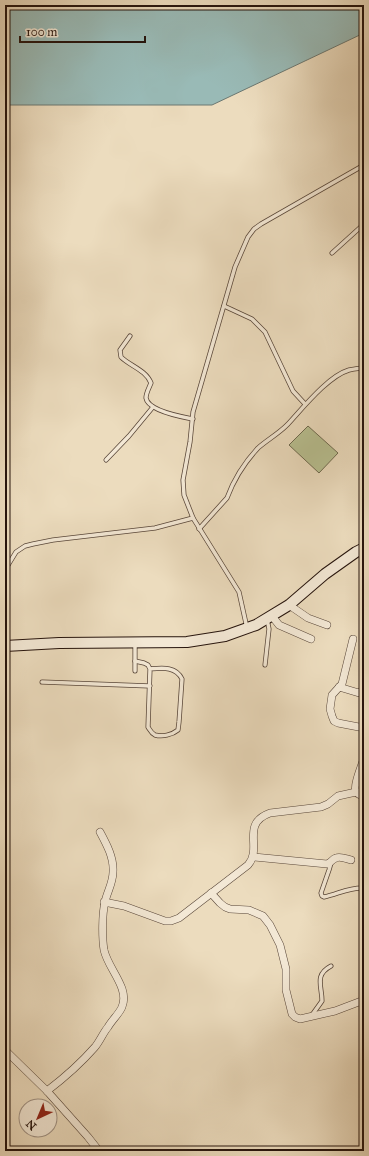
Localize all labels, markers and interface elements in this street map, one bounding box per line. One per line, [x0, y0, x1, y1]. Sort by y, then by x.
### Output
scale bar [20, 18, 145, 44]
text: 100 m [26, 25, 57, 39]
north arrow [18, 1098, 58, 1138]
text: N [23, 1116, 39, 1133]

